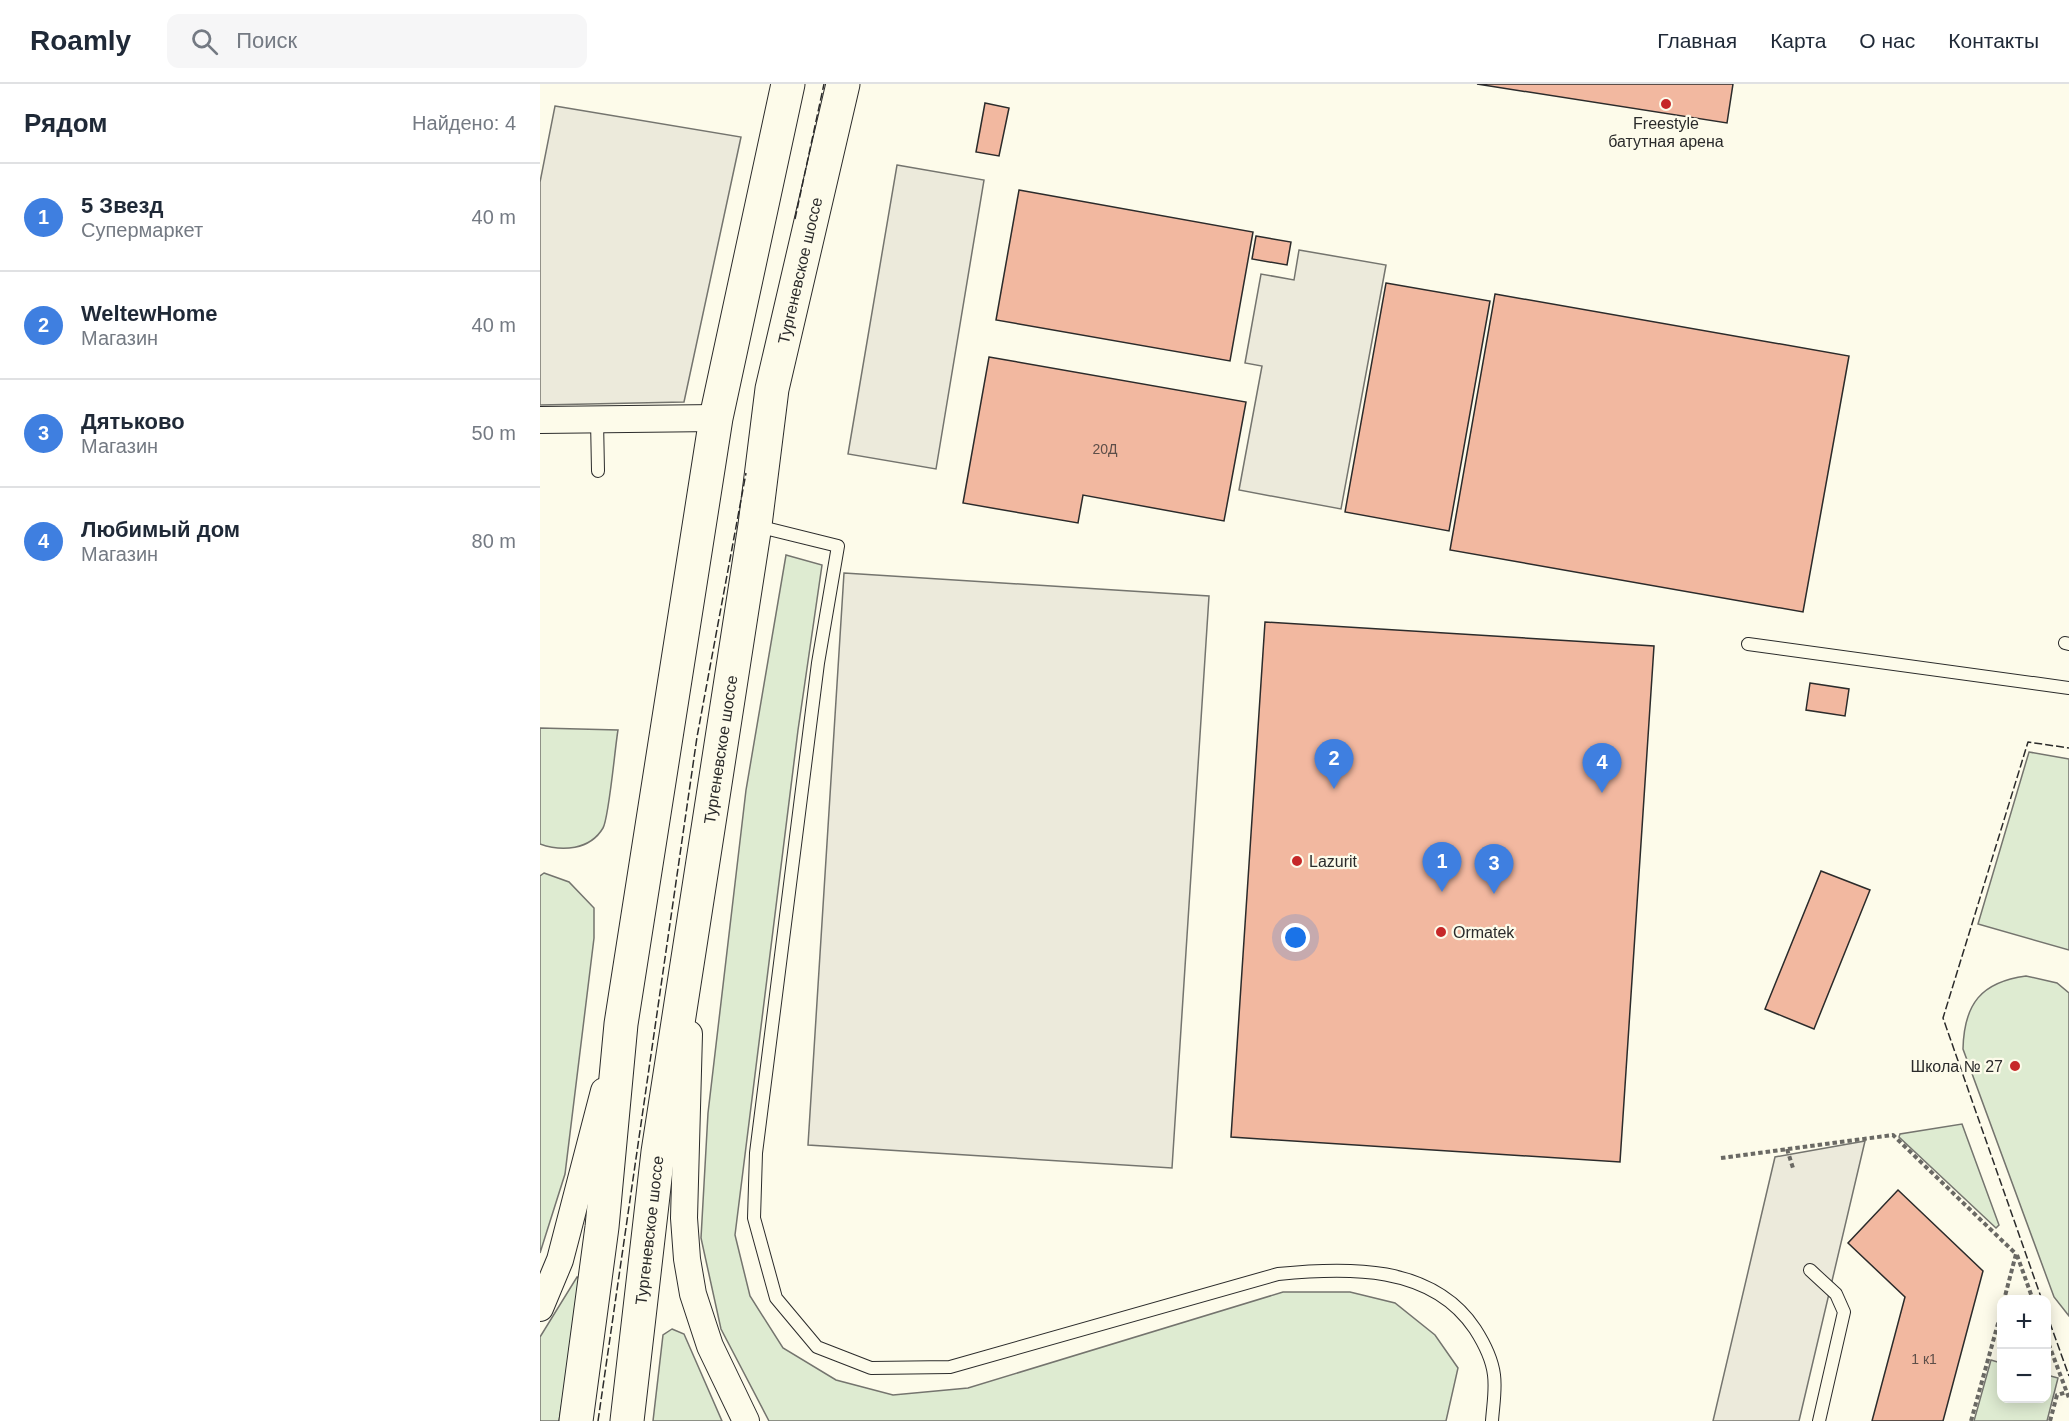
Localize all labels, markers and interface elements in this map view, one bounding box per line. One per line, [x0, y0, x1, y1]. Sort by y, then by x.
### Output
search box [167, 14, 587, 68]
text: Roamly [30, 25, 131, 56]
icon: search [188, 25, 221, 58]
text: Поиск [236, 28, 297, 53]
text: Главная [1657, 29, 1737, 52]
text: Карта [1770, 29, 1826, 52]
text: О нас [1859, 29, 1915, 52]
text: Контакты [1948, 29, 2039, 52]
marker: Freestyle батутная арена [1659, 97, 1673, 111]
text: Рядом [24, 108, 107, 138]
text: Найдено: 4 [412, 112, 516, 134]
place label: Freestyle батутная арена [1608, 115, 1724, 150]
text: 5 Звезд [81, 193, 164, 218]
street label: Тургеневское шоссе [774, 195, 825, 346]
text: 1 [38, 206, 49, 228]
text: 40 m [472, 206, 516, 228]
text: Супермаркет [81, 219, 203, 241]
text: WeltewHome [81, 301, 218, 326]
text: 2 [38, 314, 49, 336]
text: 40 m [472, 314, 516, 336]
text: Магазин [81, 327, 158, 349]
text: Дятьково [81, 409, 185, 434]
text: 3 [38, 422, 49, 444]
text: 50 m [472, 422, 516, 444]
text: Магазин [81, 435, 158, 457]
house number: 20Д [1092, 441, 1118, 457]
text: Любимый дом [81, 517, 240, 542]
text: 4 [38, 530, 49, 552]
text: 80 m [472, 530, 516, 552]
text: Магазин [81, 543, 158, 565]
street label: Тургеневское шоссе [700, 674, 740, 825]
pin: 2 [1314, 740, 1354, 789]
pin: 4 [1582, 744, 1622, 793]
pin: 1 [1422, 842, 1462, 892]
pin: 3 [1474, 844, 1514, 894]
place label: Lazurit [1309, 853, 1358, 870]
marker: Lazurit [1290, 854, 1304, 868]
your location [1281, 923, 1310, 952]
place label: Ormatek [1453, 924, 1515, 941]
marker: Ormatek [1434, 925, 1448, 939]
place label: Школа № 27 [1911, 1058, 2003, 1075]
marker: Школа № 27 [2008, 1059, 2022, 1073]
street label: Тургеневское шоссе [632, 1155, 666, 1306]
map controls [1997, 1295, 2051, 1403]
button: + [1997, 1295, 2051, 1349]
button: − [1997, 1349, 2051, 1403]
house number: 1 к1 [1911, 1351, 1937, 1367]

